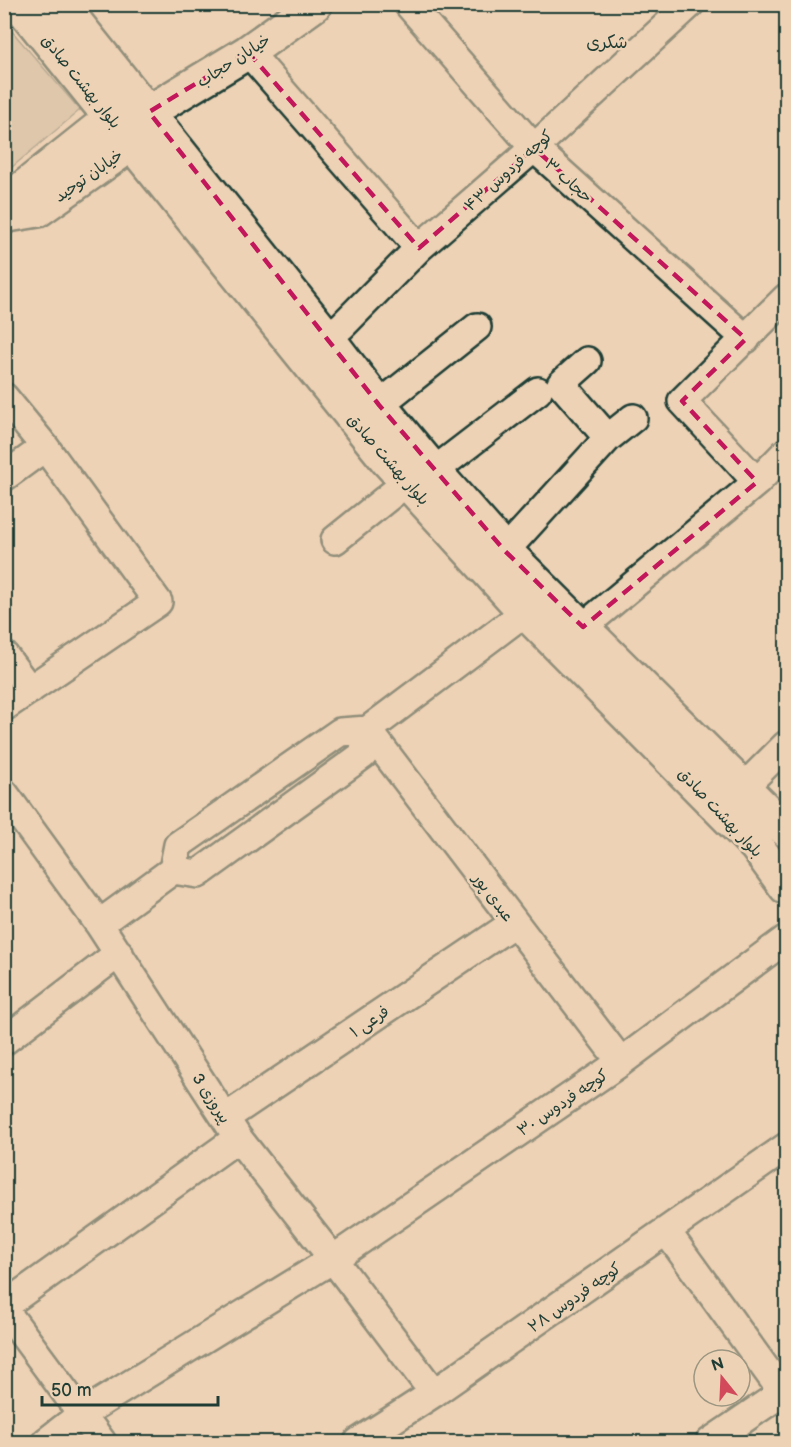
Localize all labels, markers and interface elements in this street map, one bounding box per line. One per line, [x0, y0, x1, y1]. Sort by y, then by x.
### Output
street label: خیابان حجاب [194, 30, 274, 92]
street label: بلوار بهشت صادق [37, 31, 124, 133]
district label: شکری [586, 32, 628, 53]
street label: کوچه فردوس ۴۳ [461, 126, 557, 216]
street label: خیابان توحید [51, 146, 127, 207]
street label: حجاب ۳ [540, 155, 596, 207]
street label: بلوار بهشت صادق [343, 410, 433, 510]
street label: بلوار بهشت صادق [674, 764, 766, 862]
street label: عبدی پور [467, 868, 517, 926]
street label: فرعی ۱ [347, 1002, 393, 1042]
street label: کوچه فردوس ۳۰ [514, 1066, 612, 1141]
street label: پیروزی 3 [188, 1070, 234, 1127]
street label: کوچه فردوس ۲۸ [525, 1259, 625, 1337]
north arrow [692, 1348, 752, 1408]
text: N [709, 1354, 726, 1376]
scale bar [42, 1369, 218, 1407]
text: 50 m [51, 1380, 92, 1401]

